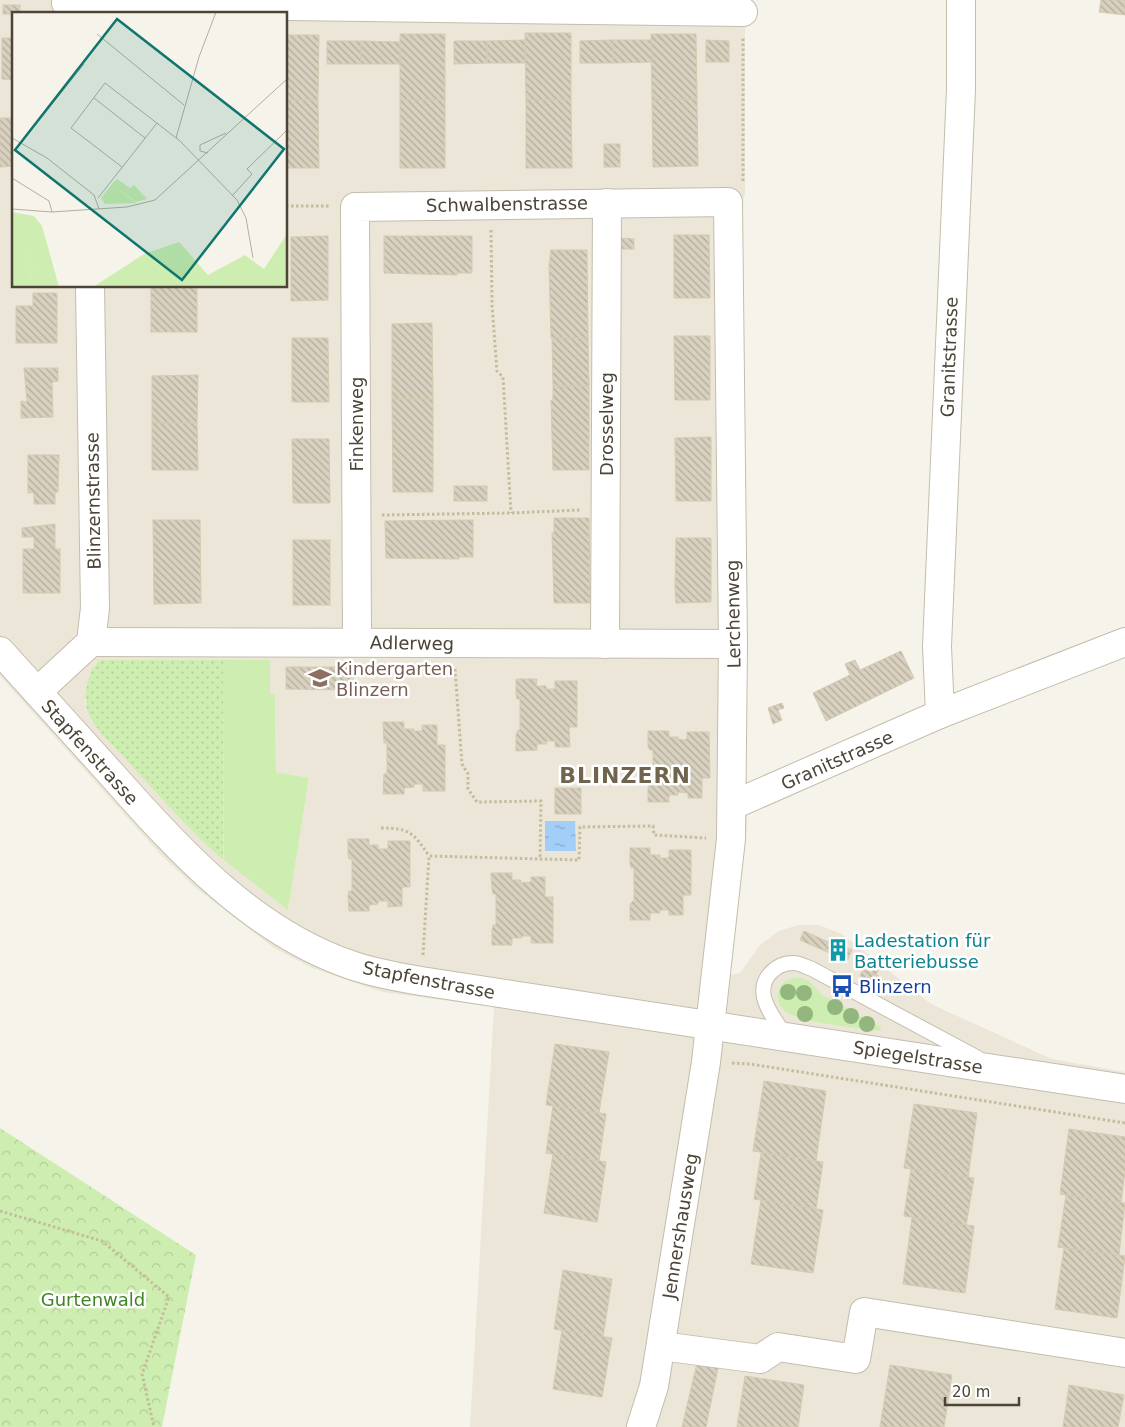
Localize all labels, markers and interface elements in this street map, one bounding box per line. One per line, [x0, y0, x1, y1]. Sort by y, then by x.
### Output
inset map [12, 12, 288, 288]
street label: Schwalbenstrasse [426, 192, 588, 216]
street label: Granitstrasse [936, 296, 962, 418]
street label: Drosselweg [596, 372, 617, 476]
street label: Finkenweg [346, 377, 367, 471]
street label: Blinzernstrasse [81, 432, 105, 570]
street label: Lerchenweg [722, 559, 744, 669]
street label: Adlerweg [370, 632, 454, 654]
place label: Kindergarten Blinzern [336, 658, 453, 700]
school or university icon: Kindergarten Blinzern [307, 665, 333, 691]
street label: Stapfenstrasse [37, 695, 143, 809]
street label: Granitstrasse [778, 726, 896, 794]
district label: BLINZERN [559, 763, 691, 788]
place label: Ladestation für Batteriebusse [854, 930, 991, 972]
building icon: Ladestation für Batteriebusse [825, 937, 851, 963]
street label: Stapfenstrasse [361, 957, 497, 1003]
bus stop icon: Blinzern [829, 973, 855, 999]
place label: Blinzern [859, 976, 932, 997]
street label: Spiegelstrasse [852, 1036, 984, 1078]
street label: Jennershausweg [658, 1152, 702, 1301]
park label: Gurtenwald [41, 1289, 145, 1310]
scale bar [945, 1374, 1019, 1406]
text: 20 m [952, 1383, 990, 1401]

